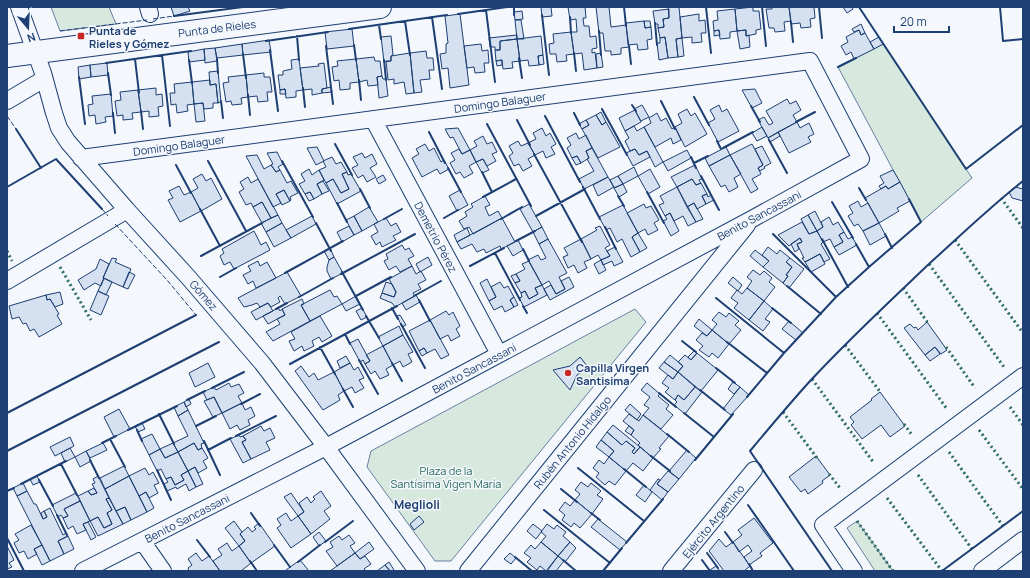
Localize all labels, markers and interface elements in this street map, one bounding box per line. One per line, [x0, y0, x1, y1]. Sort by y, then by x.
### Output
north arrow [8, 8, 48, 48]
scale bar [894, 8, 949, 34]
text: 20 m [900, 13, 927, 30]
street label: Punta de Rieles [177, 16, 257, 40]
place label: Punta de Rieles y Gómez [89, 23, 169, 51]
text: N [25, 30, 38, 46]
marker: Punta de Rieles y Gómez [76, 31, 86, 41]
street label: Domingo Balaguer [453, 88, 547, 116]
street label: Domingo Balaguer [132, 131, 226, 159]
street label: Benito Sancassani [714, 186, 804, 244]
street label: Demetrio Pérez [411, 199, 461, 275]
street label: Gómez [187, 277, 222, 314]
street label: Benito Sancassani [429, 339, 519, 397]
place label: Capilla Virgen Santisima [576, 360, 649, 388]
marker: Capilla Virgen Santisima [563, 368, 573, 378]
street label: Rubén Antonio Hidalgo [530, 392, 614, 492]
park label: Plaza de la Santísima Vigen María [391, 463, 501, 491]
street label: Ejército Argentino [679, 481, 748, 561]
street label: Benito Sancassani [142, 490, 232, 546]
district label: Meglioli [394, 496, 440, 513]

